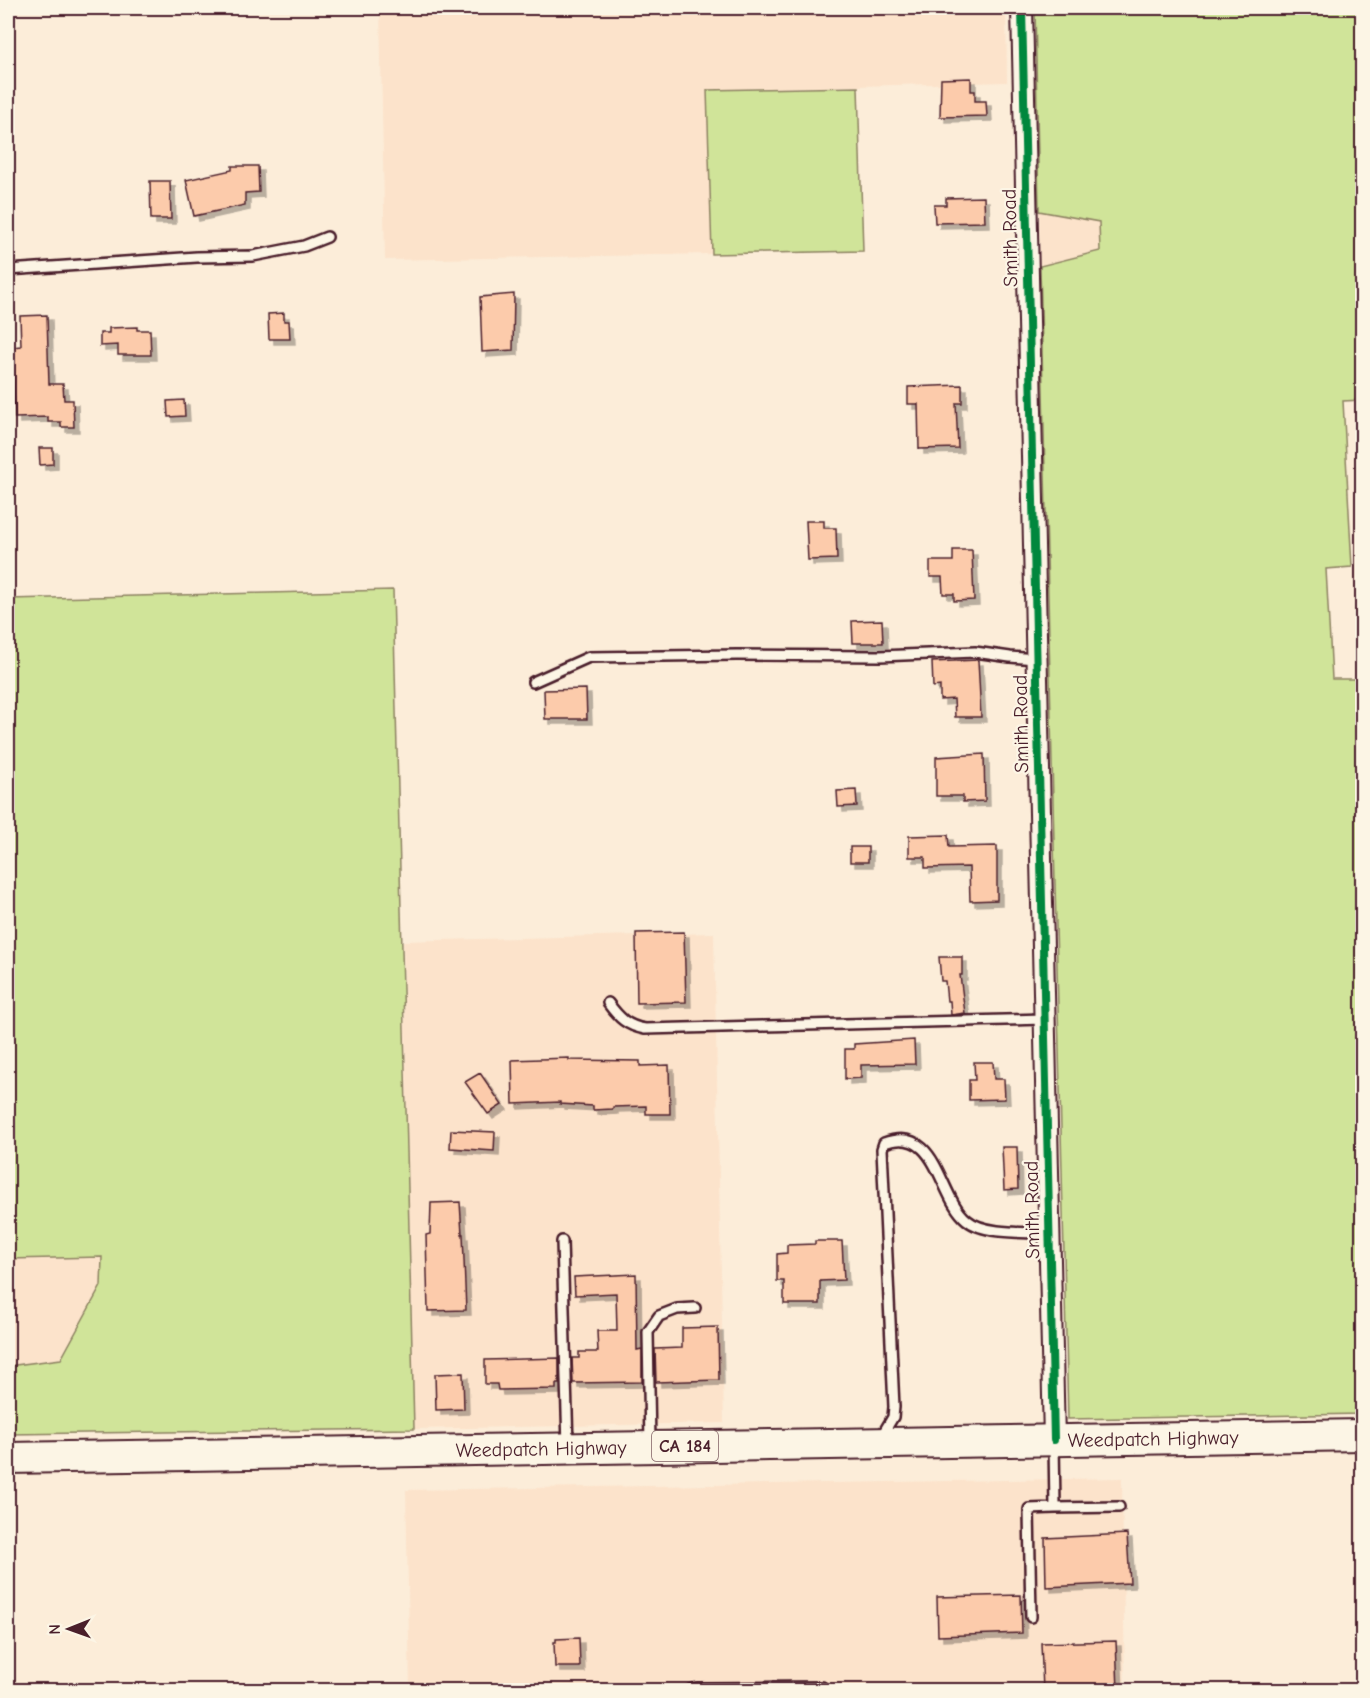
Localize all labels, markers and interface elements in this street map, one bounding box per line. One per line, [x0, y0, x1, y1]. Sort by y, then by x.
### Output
street label: Smith Road [998, 189, 1022, 287]
street label: Smith Road [1009, 675, 1033, 773]
street label: Smith Road [1020, 1161, 1044, 1259]
street label: Weedpatch Highway [1067, 1426, 1239, 1452]
road number: CA 184 [652, 1431, 718, 1461]
street label: Weedpatch Highway [455, 1436, 627, 1462]
north arrow [39, 1599, 99, 1659]
text: N [46, 1624, 64, 1635]

